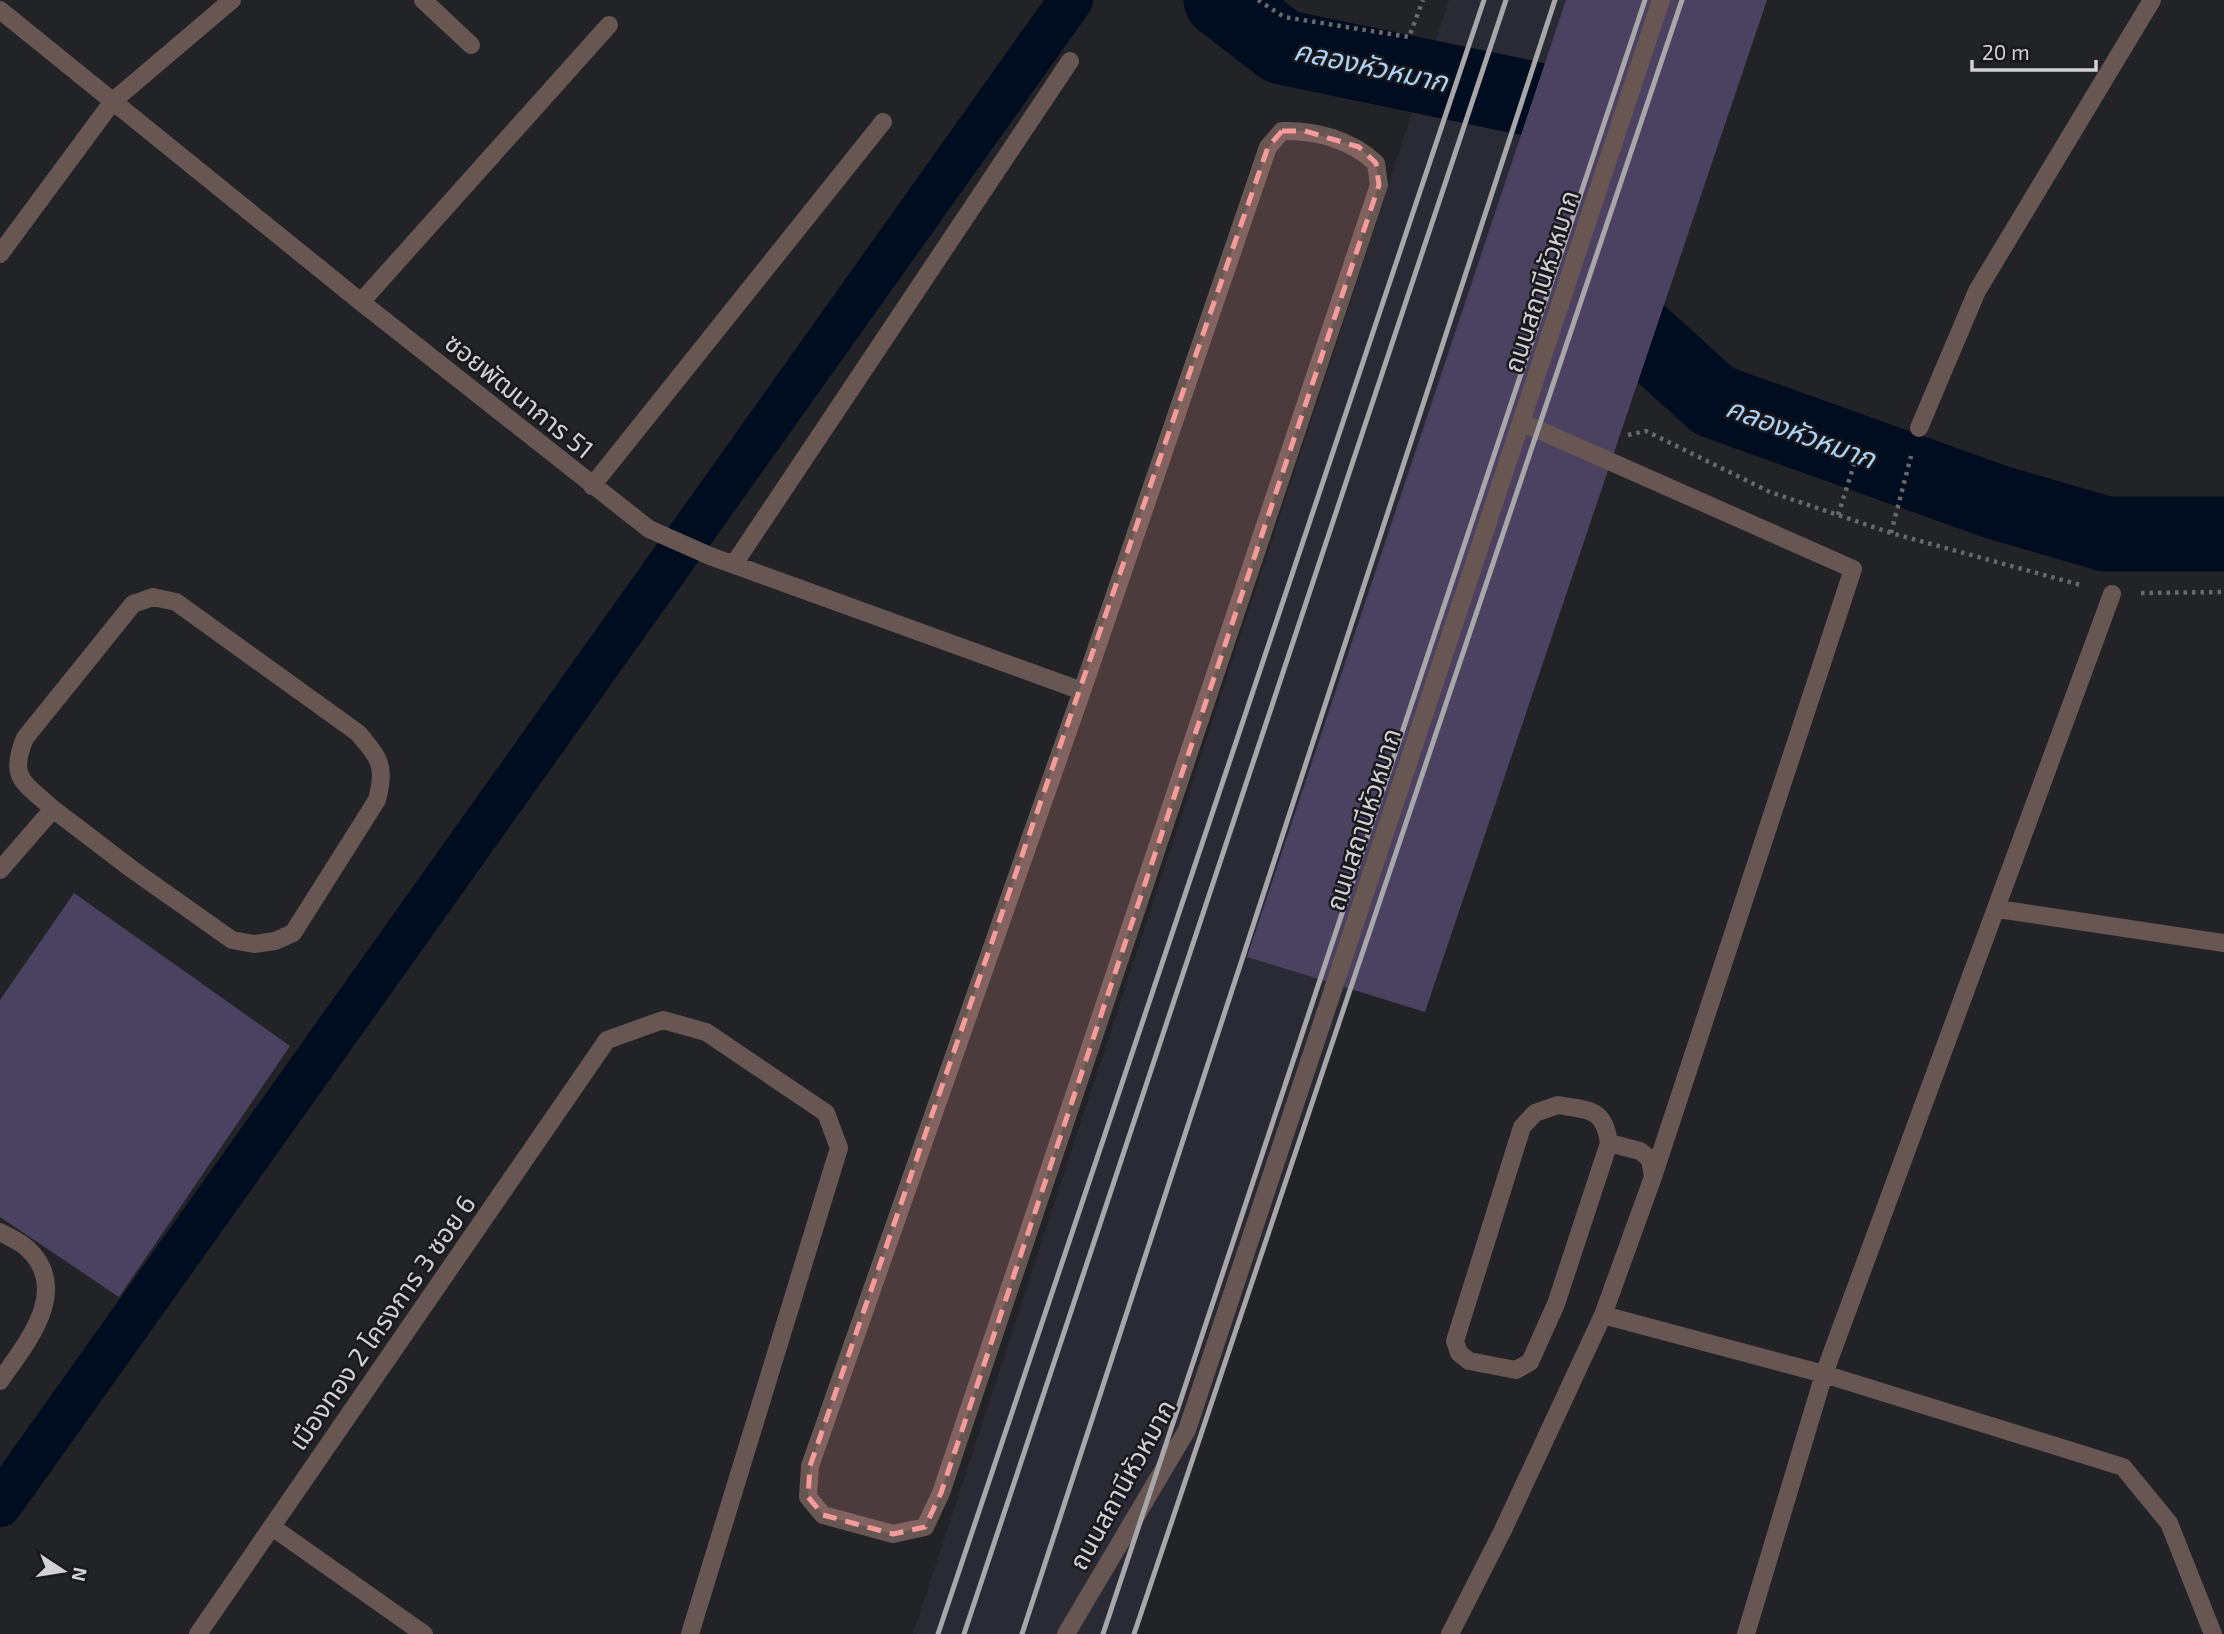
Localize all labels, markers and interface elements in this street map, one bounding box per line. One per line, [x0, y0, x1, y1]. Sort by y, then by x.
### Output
scale bar [1972, 28, 2096, 72]
water label: คลองหัวหมาก [1291, 32, 1452, 98]
text: 20 m [1982, 39, 2030, 64]
street label: ถนนสถานีหัวหมาก [1496, 186, 1584, 376]
street label: ซอยพัฒนาการ 51 [440, 326, 600, 464]
water label: คลองหัวหมาก [1722, 389, 1881, 475]
street label: ถนนสถานีหัวหมาก [1318, 724, 1406, 914]
street label: เมืองทอง 2 โครงการ 3 ซอย 6 [281, 1189, 481, 1455]
street label: ถนนสถานีหัวหมาก [1061, 1393, 1181, 1575]
north arrow [28, 1536, 98, 1606]
text: N [67, 1566, 93, 1584]

